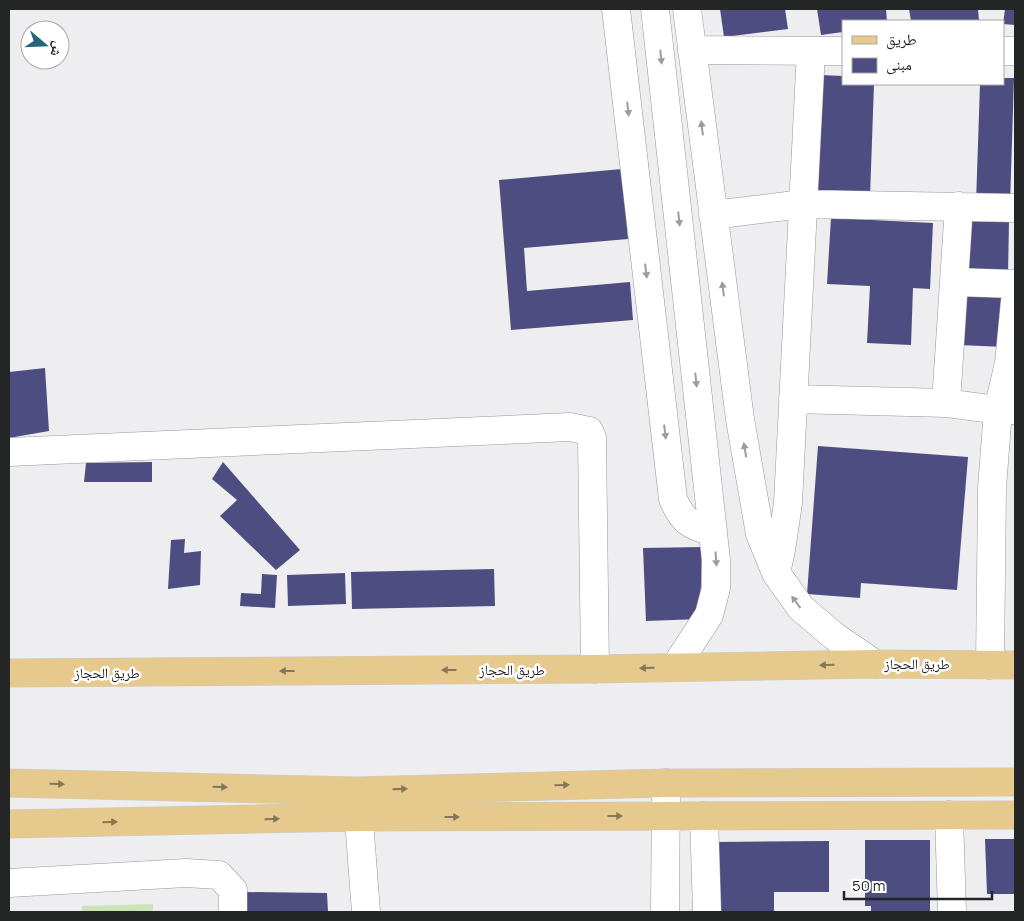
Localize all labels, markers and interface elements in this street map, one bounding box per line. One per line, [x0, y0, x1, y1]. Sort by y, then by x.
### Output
north arrow [20, 20, 70, 70]
legend [842, 20, 1004, 85]
text: طريق [886, 29, 917, 50]
text: ش [46, 39, 69, 60]
one-way arrow [657, 50, 665, 66]
text: مبنى [886, 54, 912, 75]
one-way arrow [624, 102, 632, 118]
one-way arrow [698, 120, 706, 136]
one-way arrow [675, 211, 683, 227]
one-way arrow [642, 263, 650, 279]
one-way arrow [719, 281, 727, 297]
one-way arrow [693, 373, 701, 389]
one-way arrow [661, 424, 669, 440]
one-way arrow [741, 442, 749, 458]
one-way arrow [712, 551, 720, 567]
one-way arrow [791, 595, 801, 609]
street label: طريق الحجاز [883, 654, 950, 674]
street label: طريق الحجاز [478, 660, 545, 680]
one-way arrow [818, 661, 834, 669]
street label: طريق الحجاز [73, 663, 140, 683]
one-way arrow [638, 664, 654, 672]
one-way arrow [441, 666, 457, 674]
one-way arrow [278, 667, 294, 675]
one-way arrow [50, 780, 66, 788]
one-way arrow [555, 781, 571, 789]
one-way arrow [212, 784, 228, 792]
one-way arrow [392, 785, 408, 793]
one-way arrow [607, 812, 623, 820]
one-way arrow [445, 813, 461, 821]
one-way arrow [265, 815, 281, 823]
one-way arrow [102, 818, 118, 826]
scale bar [844, 868, 992, 900]
text: 50 m [852, 875, 886, 896]

